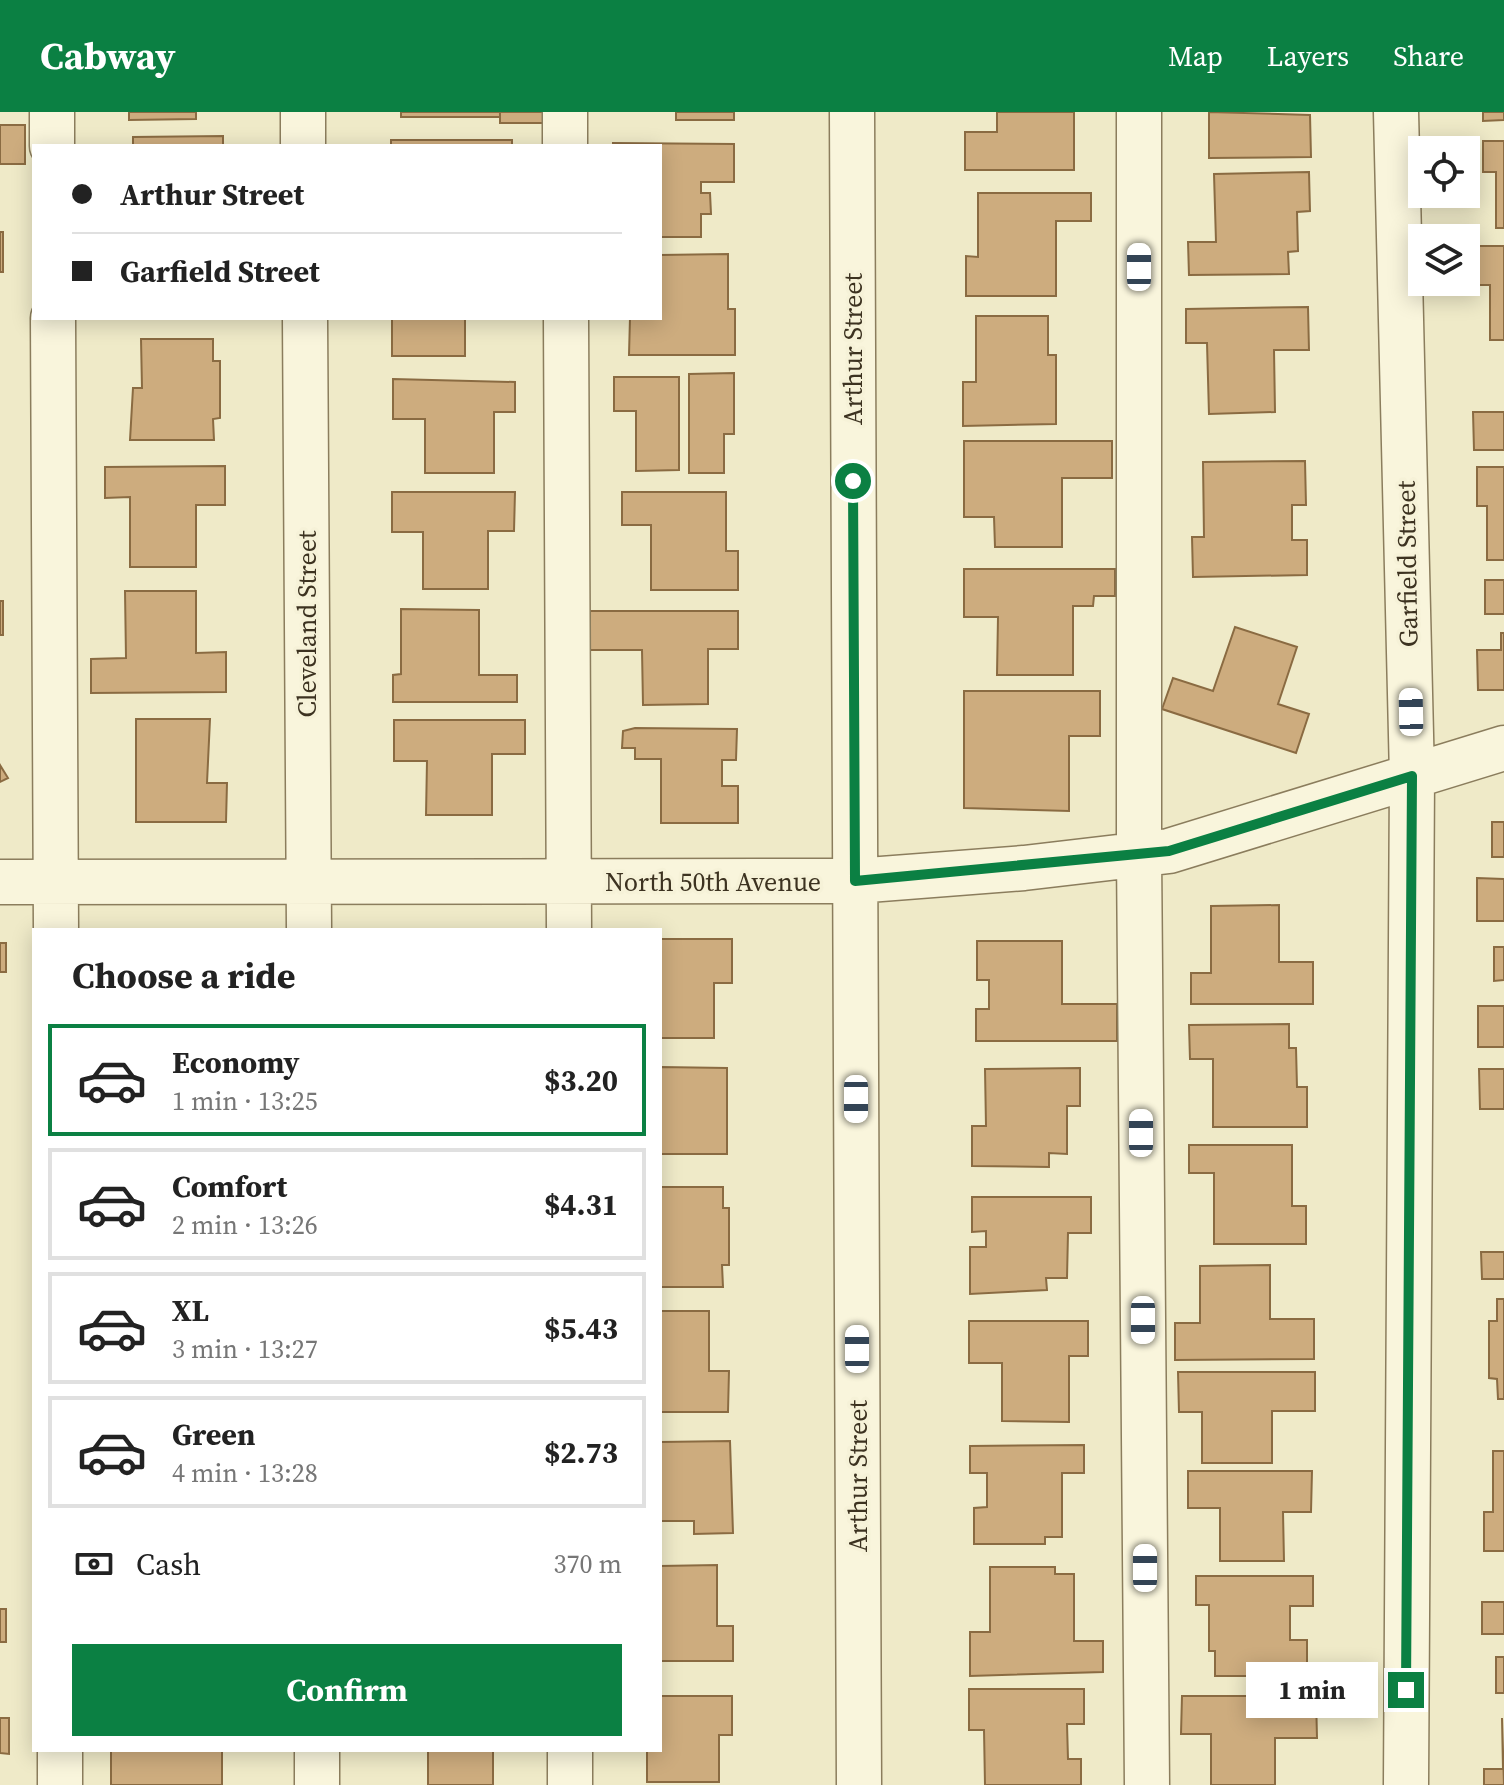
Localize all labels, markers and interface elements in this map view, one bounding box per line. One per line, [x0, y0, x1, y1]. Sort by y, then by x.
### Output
text: Cabway [40, 30, 176, 82]
text: Map [1168, 37, 1223, 75]
text: Layers [1267, 37, 1349, 75]
text: Share [1393, 37, 1464, 75]
map controls [1408, 136, 1480, 296]
button: locate [1408, 136, 1480, 208]
text: Arthur Street [120, 174, 304, 215]
button: layers [1408, 224, 1480, 296]
car [1127, 243, 1151, 291]
text: Garfield Street [120, 251, 320, 292]
street label: Arthur Street [835, 272, 871, 425]
route start [835, 463, 871, 499]
street label: Garfield Street [1388, 480, 1426, 647]
street label: Cleveland Street [289, 530, 325, 718]
car [1399, 688, 1423, 736]
street label: North 50th Avenue [605, 864, 821, 900]
text: Choose a ride [72, 951, 295, 1000]
text: Economy [172, 1042, 300, 1083]
icon: car [76, 1044, 148, 1116]
text: $3.20 [544, 1060, 618, 1101]
car [844, 1075, 868, 1123]
text: 1 min · 13:25 [172, 1083, 318, 1119]
car [1129, 1109, 1153, 1157]
text: Comfort [172, 1166, 287, 1207]
icon: car [76, 1168, 148, 1240]
text: $4.31 [544, 1184, 618, 1225]
text: 2 min · 13:26 [172, 1207, 318, 1243]
text: XL [172, 1290, 209, 1331]
icon: car [76, 1292, 148, 1364]
car [1131, 1296, 1155, 1344]
text: $5.43 [544, 1308, 618, 1349]
car [845, 1325, 869, 1373]
text: 3 min · 13:27 [172, 1331, 318, 1367]
street label: Arthur Street [840, 1399, 876, 1552]
text: Green [172, 1414, 255, 1455]
icon: car [76, 1416, 148, 1488]
text: $2.73 [544, 1432, 618, 1473]
text: 4 min · 13:28 [172, 1455, 318, 1491]
icon: cash [72, 1542, 116, 1586]
text: Cash [136, 1544, 201, 1585]
car [1133, 1544, 1157, 1592]
text: 370 m [554, 1546, 622, 1582]
button: Confirm [72, 1644, 622, 1736]
callout: 1 min [1246, 1662, 1378, 1718]
text: 1 min [1278, 1672, 1346, 1708]
route end [1388, 1672, 1424, 1708]

